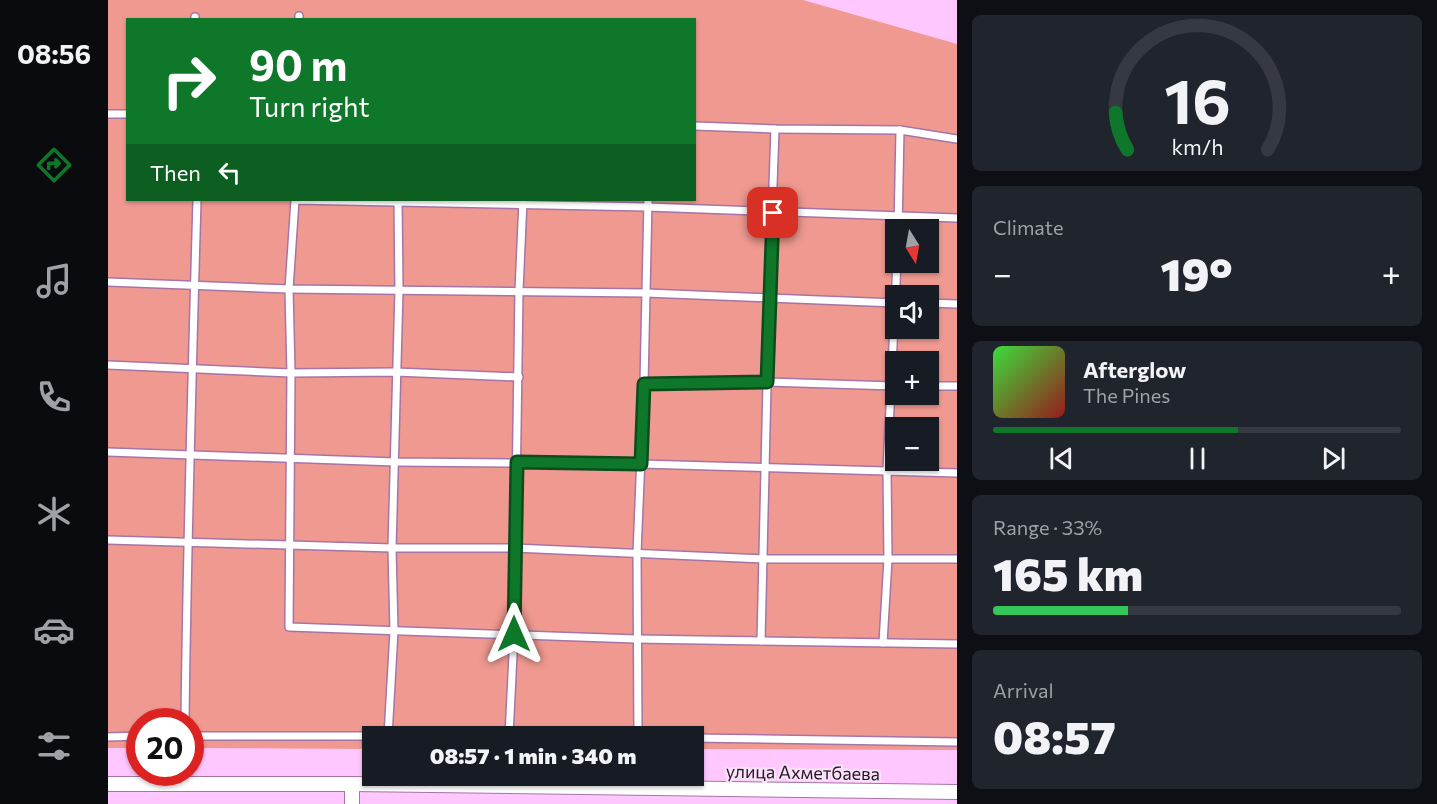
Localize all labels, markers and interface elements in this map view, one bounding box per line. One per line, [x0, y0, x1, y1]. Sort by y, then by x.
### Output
text: 08:56 [17, 37, 91, 70]
text: 90 m [249, 38, 348, 90]
icon: right [150, 42, 228, 120]
text: 16 [1164, 61, 1230, 137]
text: Turn right [249, 90, 369, 123]
text: km/h [1171, 133, 1223, 159]
icon: directions [33, 144, 75, 186]
icon: left [213, 156, 246, 189]
text: Then [150, 159, 201, 186]
pin [747, 187, 798, 238]
icon: arrive [756, 196, 789, 229]
text: Climate [993, 215, 1063, 239]
north arrow [885, 219, 939, 273]
map controls [885, 219, 939, 471]
text: 19° [1161, 245, 1233, 300]
text: − [993, 252, 1012, 293]
text: + [1382, 252, 1401, 293]
icon: music [33, 260, 75, 302]
button: sound [885, 285, 939, 339]
button: + [885, 351, 939, 405]
text: Afterglow [1083, 356, 1186, 383]
icon: phone [33, 376, 75, 418]
text: The Pines [1083, 383, 1170, 407]
button: − [885, 417, 939, 471]
icon: previous [1045, 442, 1078, 475]
icon: pause [1181, 442, 1214, 475]
icon: next [1317, 442, 1350, 475]
icon: climate [33, 493, 75, 535]
text: Range · 33% [993, 515, 1102, 539]
text: 165 km [993, 545, 1143, 600]
position arrow [482, 602, 546, 666]
icon: car [33, 609, 75, 651]
text: Arrival [993, 678, 1054, 702]
speed limit sign: 20 [126, 708, 204, 786]
text: 08:57 [993, 708, 1116, 763]
icon: filters [33, 725, 75, 767]
text: 08:57 · 1 min · 340 m [430, 742, 636, 769]
street label: улица Ахметбаева [726, 760, 880, 784]

